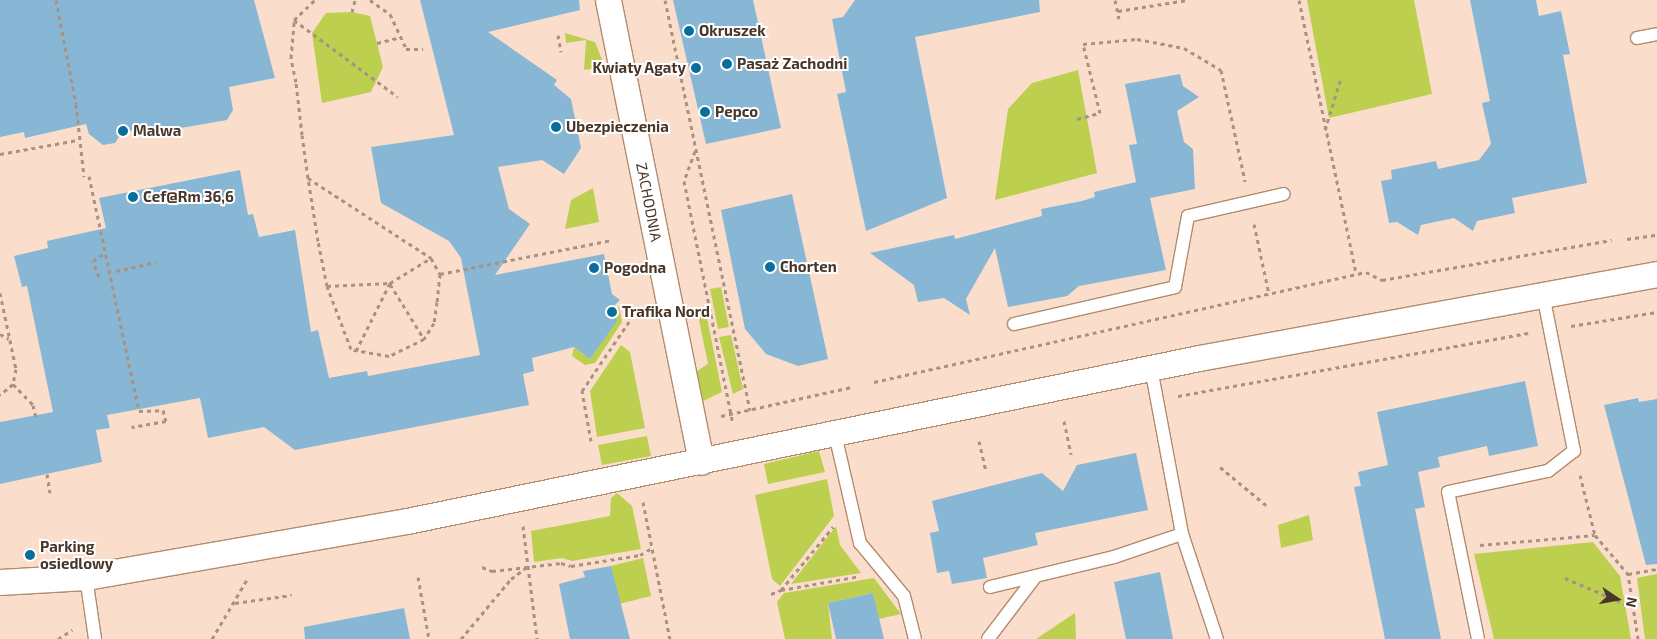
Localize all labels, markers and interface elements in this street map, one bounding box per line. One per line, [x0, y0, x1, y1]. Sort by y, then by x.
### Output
place label: Okruszek [699, 22, 766, 40]
marker: Okruszek [683, 25, 695, 37]
place label: Pasaż Zachodni [737, 55, 847, 73]
marker: Pasaż Zachodni [721, 58, 733, 70]
place label: Kwiaty Agaty [592, 59, 686, 77]
marker: Kwiaty Agaty [690, 62, 702, 74]
place label: Pepco [715, 103, 758, 121]
marker: Pepco [699, 106, 711, 118]
place label: Ubezpieczenia [566, 118, 669, 136]
marker: Ubezpieczenia [550, 121, 562, 133]
place label: Malwa [133, 122, 181, 140]
marker: Malwa [117, 125, 129, 137]
street label: ZACHODNIA [633, 161, 665, 243]
place label: Cef@Rm 36,6 [143, 188, 234, 206]
marker: Cef@Rm 36,6 [127, 191, 139, 203]
place label: Chorten [780, 258, 837, 276]
place label: Pogodna [604, 259, 666, 277]
marker: Chorten [764, 261, 776, 273]
marker: Pogodna [588, 262, 600, 274]
place label: Trafika Nord [622, 303, 710, 321]
marker: Trafika Nord [606, 306, 618, 318]
place label: Parking osiedlowy [40, 537, 113, 572]
marker: Parking osiedlowy [24, 549, 36, 561]
north arrow [1592, 574, 1642, 624]
text: N [1623, 596, 1642, 609]

